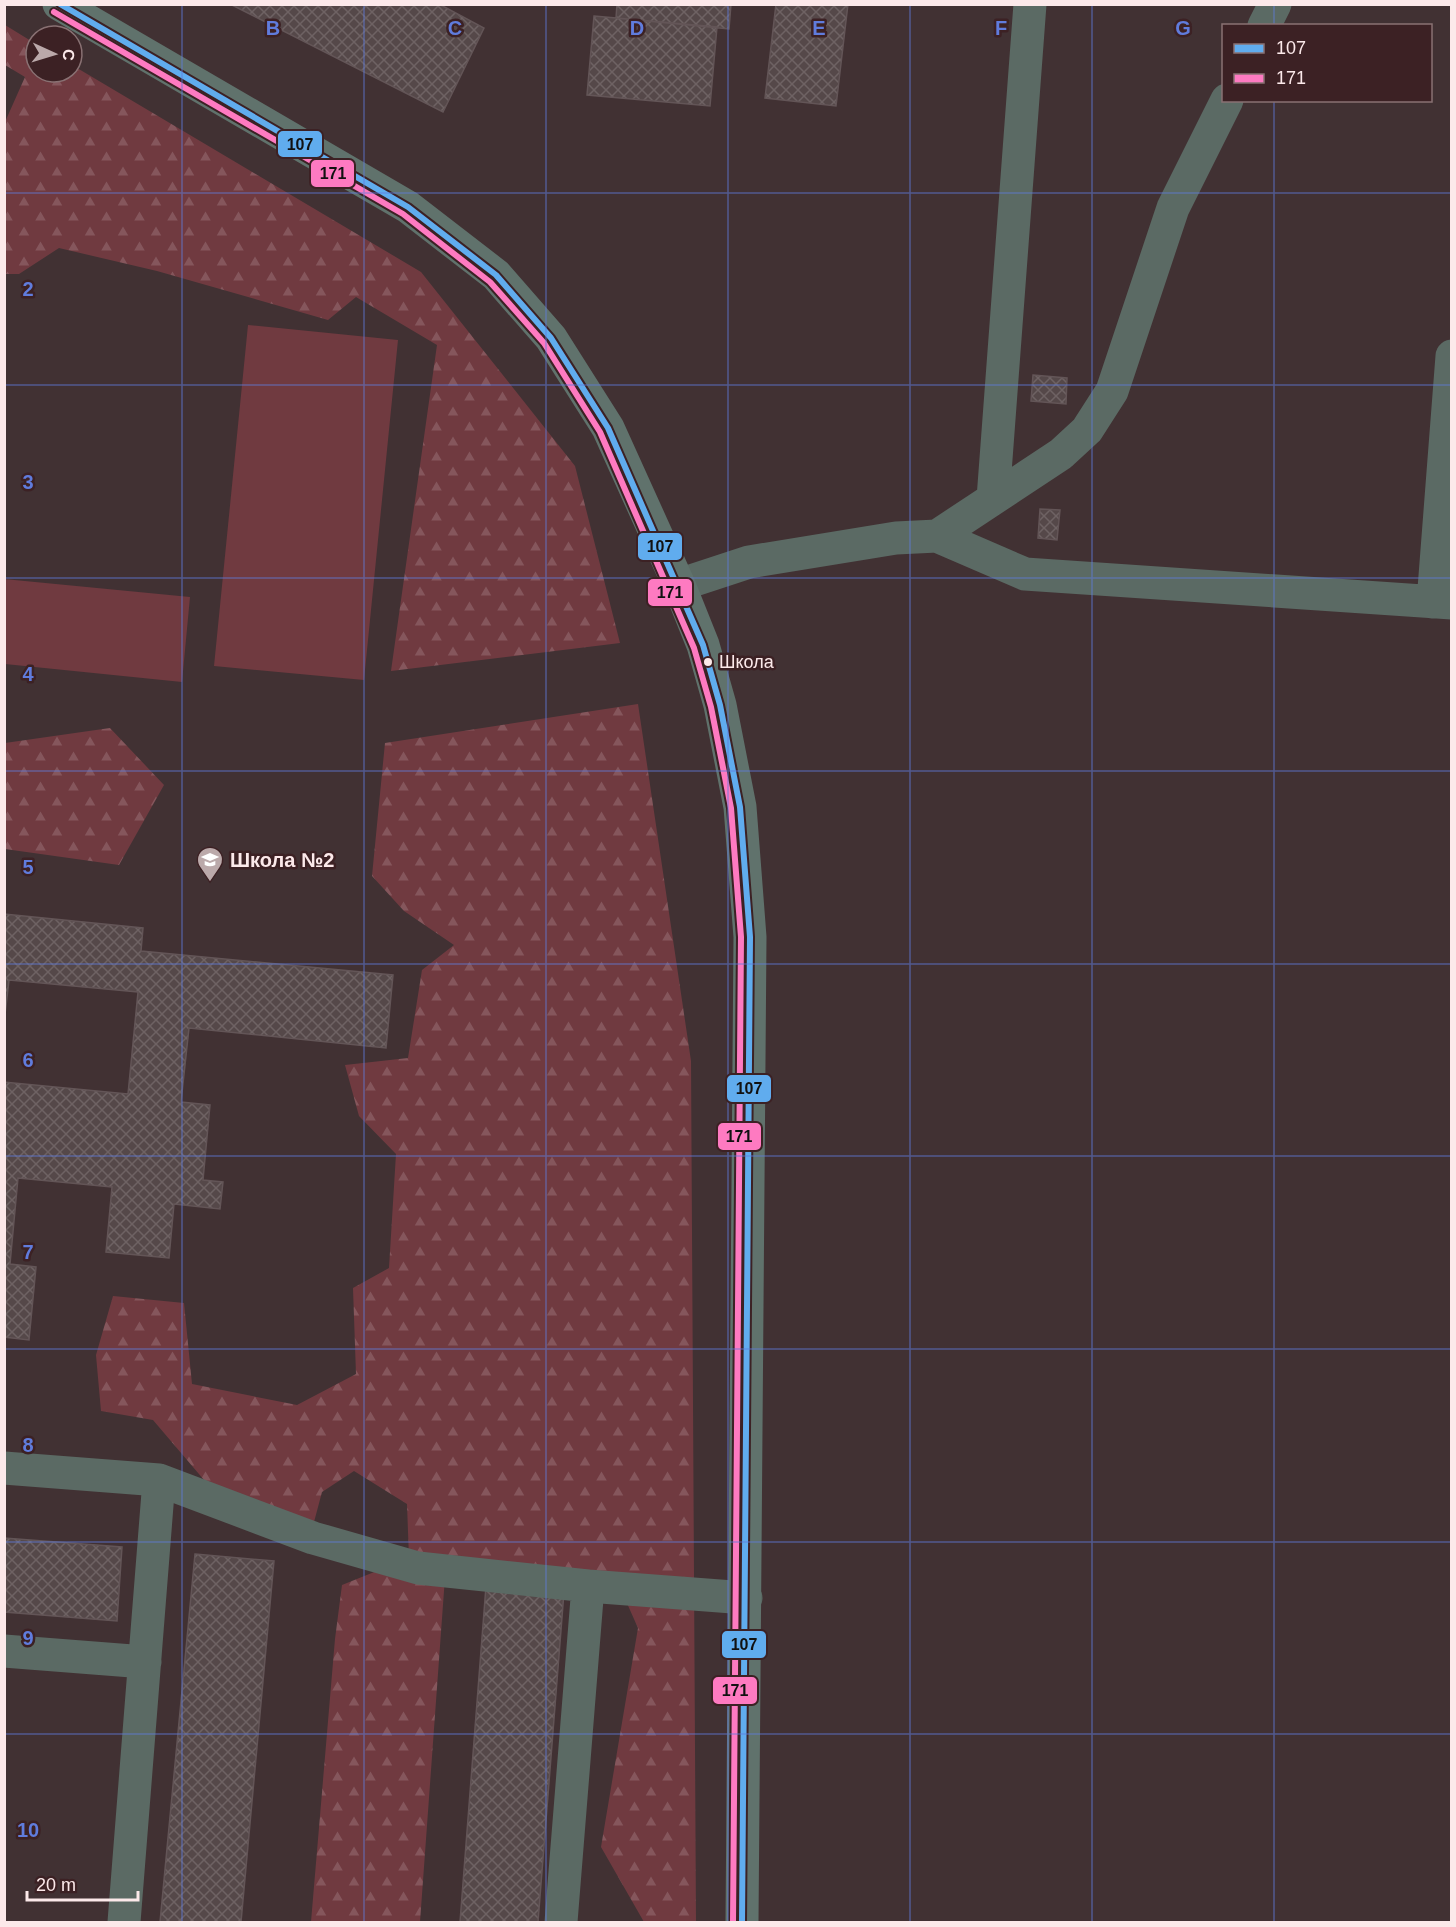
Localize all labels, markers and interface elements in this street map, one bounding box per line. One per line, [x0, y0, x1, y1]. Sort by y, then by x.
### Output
text: B [266, 17, 280, 39]
text: C [448, 17, 462, 39]
text: D [630, 17, 644, 39]
text: E [812, 17, 826, 39]
text: F [995, 17, 1007, 39]
text: G [1175, 17, 1191, 39]
north arrow [24, 24, 84, 84]
legend [1222, 24, 1432, 102]
text: 107 [1276, 38, 1306, 58]
text: С [60, 49, 77, 62]
text: 171 [1276, 68, 1306, 88]
line badge: 107 [277, 130, 323, 158]
text: 107 [287, 136, 313, 153]
line badge: 171 [310, 159, 355, 188]
text: 171 [320, 165, 346, 182]
text: 2 [22, 278, 34, 300]
text: 3 [22, 471, 34, 493]
line badge: 107 [637, 532, 683, 561]
text: 107 [647, 538, 673, 555]
line badge: 171 [647, 578, 693, 607]
text: 171 [657, 584, 683, 601]
place label: Школа [719, 652, 775, 672]
marker: Школа [702, 656, 714, 668]
text: 4 [22, 663, 34, 685]
school or university icon: Школа №2 [195, 845, 225, 883]
place label: Школа №2 [230, 849, 334, 871]
text: 5 [22, 856, 34, 878]
text: 6 [22, 1049, 34, 1071]
line badge: 107 [726, 1074, 772, 1103]
text: 107 [736, 1080, 762, 1097]
line badge: 171 [717, 1122, 762, 1151]
text: 171 [726, 1128, 752, 1145]
text: 7 [22, 1241, 34, 1263]
text: 8 [22, 1434, 34, 1456]
text: 9 [22, 1627, 34, 1649]
line badge: 107 [721, 1630, 767, 1659]
text: 107 [731, 1636, 757, 1653]
line badge: 171 [712, 1676, 758, 1705]
text: 171 [722, 1682, 748, 1699]
text: 10 [17, 1819, 39, 1841]
scale bar [27, 1864, 138, 1902]
text: 20 m [36, 1875, 76, 1895]

